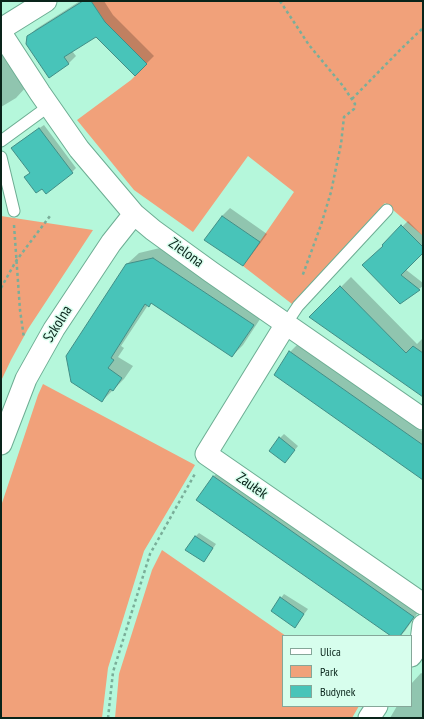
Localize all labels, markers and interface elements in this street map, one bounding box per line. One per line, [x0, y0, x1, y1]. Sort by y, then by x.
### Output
street label: Zielona [165, 234, 207, 272]
street label: Szkolna [40, 302, 76, 346]
street label: Zaułek [233, 469, 271, 503]
legend [282, 635, 412, 707]
text: Ulica [320, 644, 341, 659]
text: Park [320, 664, 338, 679]
text: Budynek [320, 684, 355, 699]

